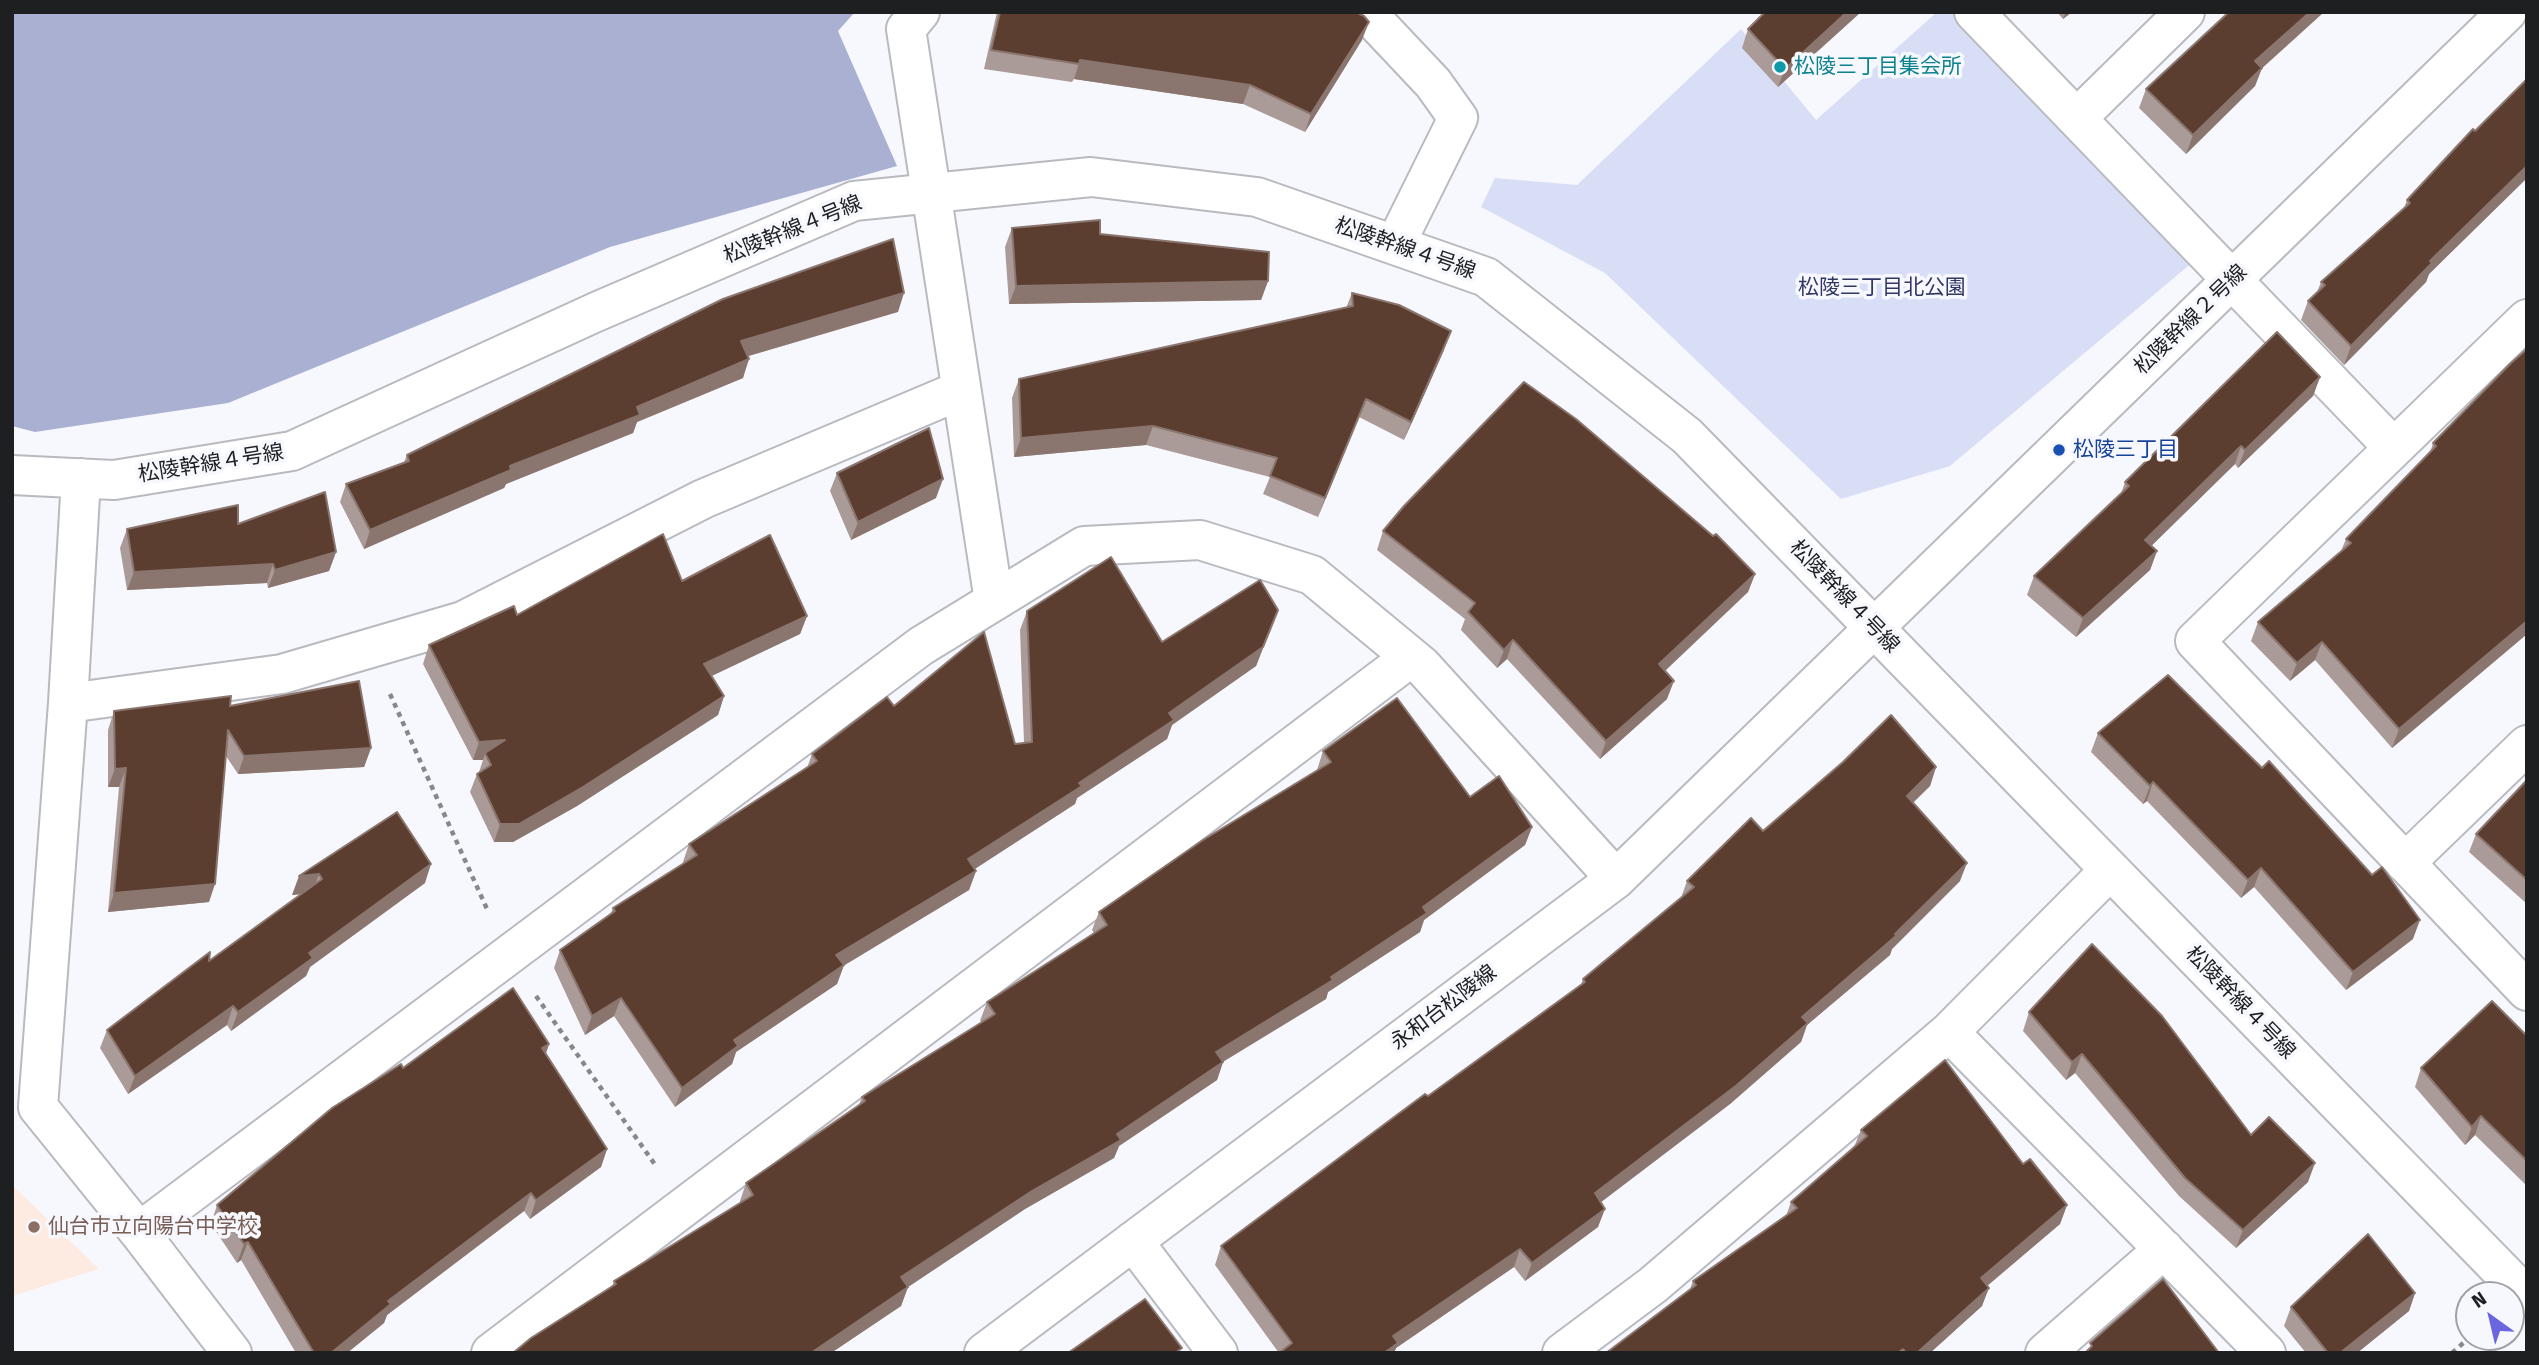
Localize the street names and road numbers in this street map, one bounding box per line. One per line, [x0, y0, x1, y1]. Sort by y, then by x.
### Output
street label: 松陵幹線４号線 [720, 191, 866, 269]
street label: 松陵幹線４号線 [1331, 213, 1479, 285]
street label: 松陵幹線２号線 [2129, 260, 2253, 380]
street label: 松陵幹線４号線 [136, 440, 286, 488]
street label: 松陵幹線４号線 [1784, 535, 1904, 659]
street label: 松陵幹線４号線 [2180, 941, 2300, 1065]
street label: 永和台松陵線 [1386, 960, 1502, 1056]

